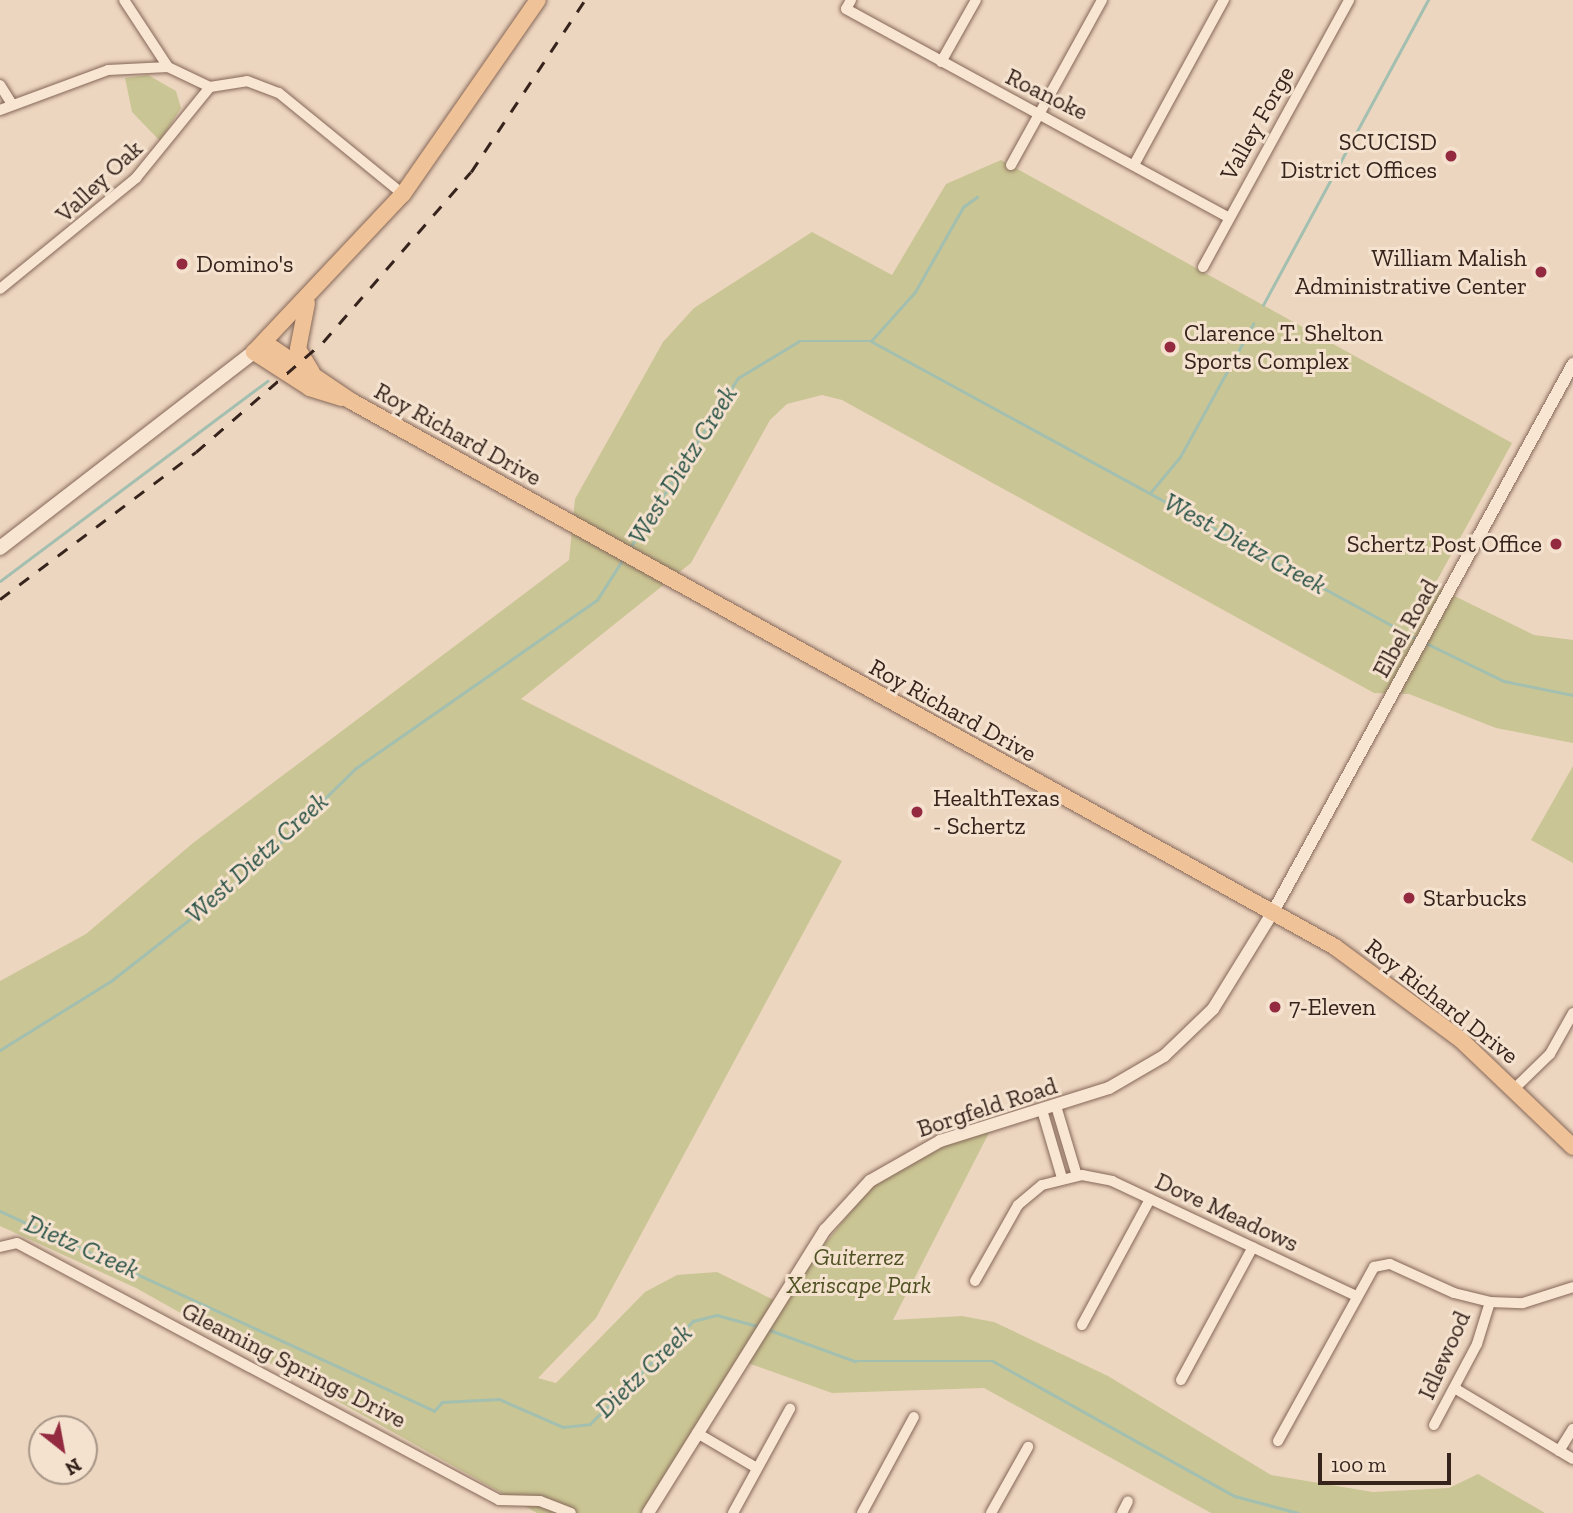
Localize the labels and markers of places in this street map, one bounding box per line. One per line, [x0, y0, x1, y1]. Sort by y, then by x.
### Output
place label: SCUCISD District Offices [1281, 128, 1437, 184]
marker: SCUCISD District Offices [1443, 148, 1459, 164]
place label: William Malish Administrative Center [1295, 244, 1527, 300]
place label: Domino's [196, 250, 294, 278]
marker: Domino's [174, 256, 190, 272]
marker: William Malish Administrative Center [1533, 264, 1549, 280]
place label: Clarence T. Shelton Sports Complex [1184, 319, 1383, 375]
marker: Clarence T. Shelton Sports Complex [1162, 339, 1178, 355]
place label: Schertz Post Office [1347, 530, 1542, 558]
marker: Schertz Post Office [1548, 536, 1564, 552]
place label: HealthTexas - Schertz [933, 784, 1060, 840]
marker: HealthTexas - Schertz [907, 802, 927, 822]
place label: Starbucks [1423, 884, 1527, 912]
marker: Starbucks [1401, 890, 1417, 906]
place label: 7-Eleven [1289, 993, 1376, 1021]
marker: 7-Eleven [1267, 999, 1283, 1015]

